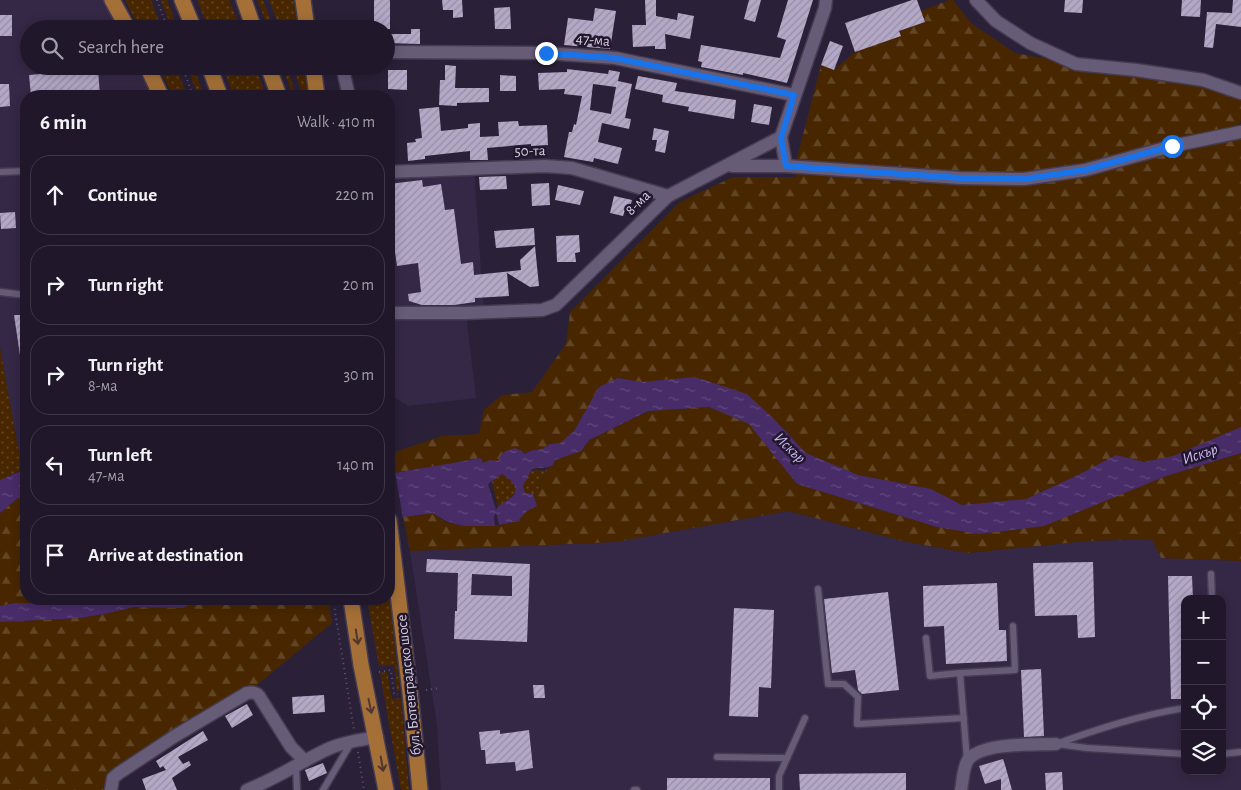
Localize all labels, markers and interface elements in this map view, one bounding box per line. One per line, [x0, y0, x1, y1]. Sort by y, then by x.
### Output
search box [20, 20, 395, 75]
street label: 47-ма [575, 31, 611, 49]
icon: search [38, 34, 66, 62]
text: Search here [78, 38, 164, 57]
route end [535, 42, 558, 65]
text: 6 min [40, 112, 87, 133]
text: Walk · 410 m [297, 114, 375, 130]
route start [1161, 135, 1184, 158]
street label: 50-та [514, 143, 546, 159]
icon: ahead [41, 181, 69, 209]
text: Continue [88, 186, 157, 205]
text: 220 m [336, 187, 374, 203]
street label: 8-ма [623, 188, 653, 218]
icon: right [41, 271, 69, 299]
text: Turn right [88, 276, 163, 295]
text: 20 m [343, 277, 374, 293]
text: Turn right [88, 356, 163, 375]
icon: right [41, 361, 69, 389]
text: 30 m [344, 367, 374, 383]
text: 8-ма [88, 378, 118, 394]
water label: Искър [771, 430, 809, 467]
water label: Искър [1180, 441, 1220, 468]
text: Turn left [88, 446, 152, 465]
icon: left [41, 451, 69, 479]
text: 140 m [337, 457, 374, 473]
text: 47-ма [88, 468, 124, 484]
icon: arrive [41, 541, 69, 569]
text: Arrive at destination [88, 546, 244, 565]
map controls [1181, 595, 1226, 775]
button: + [1181, 595, 1226, 640]
street label: бул. Ботевградско шосе [394, 614, 424, 756]
one-way arrow [352, 628, 362, 644]
button: − [1181, 640, 1226, 685]
button: locate [1181, 685, 1226, 730]
one-way arrow [366, 697, 375, 713]
button: layers [1181, 730, 1226, 775]
one-way arrow [377, 755, 387, 771]

